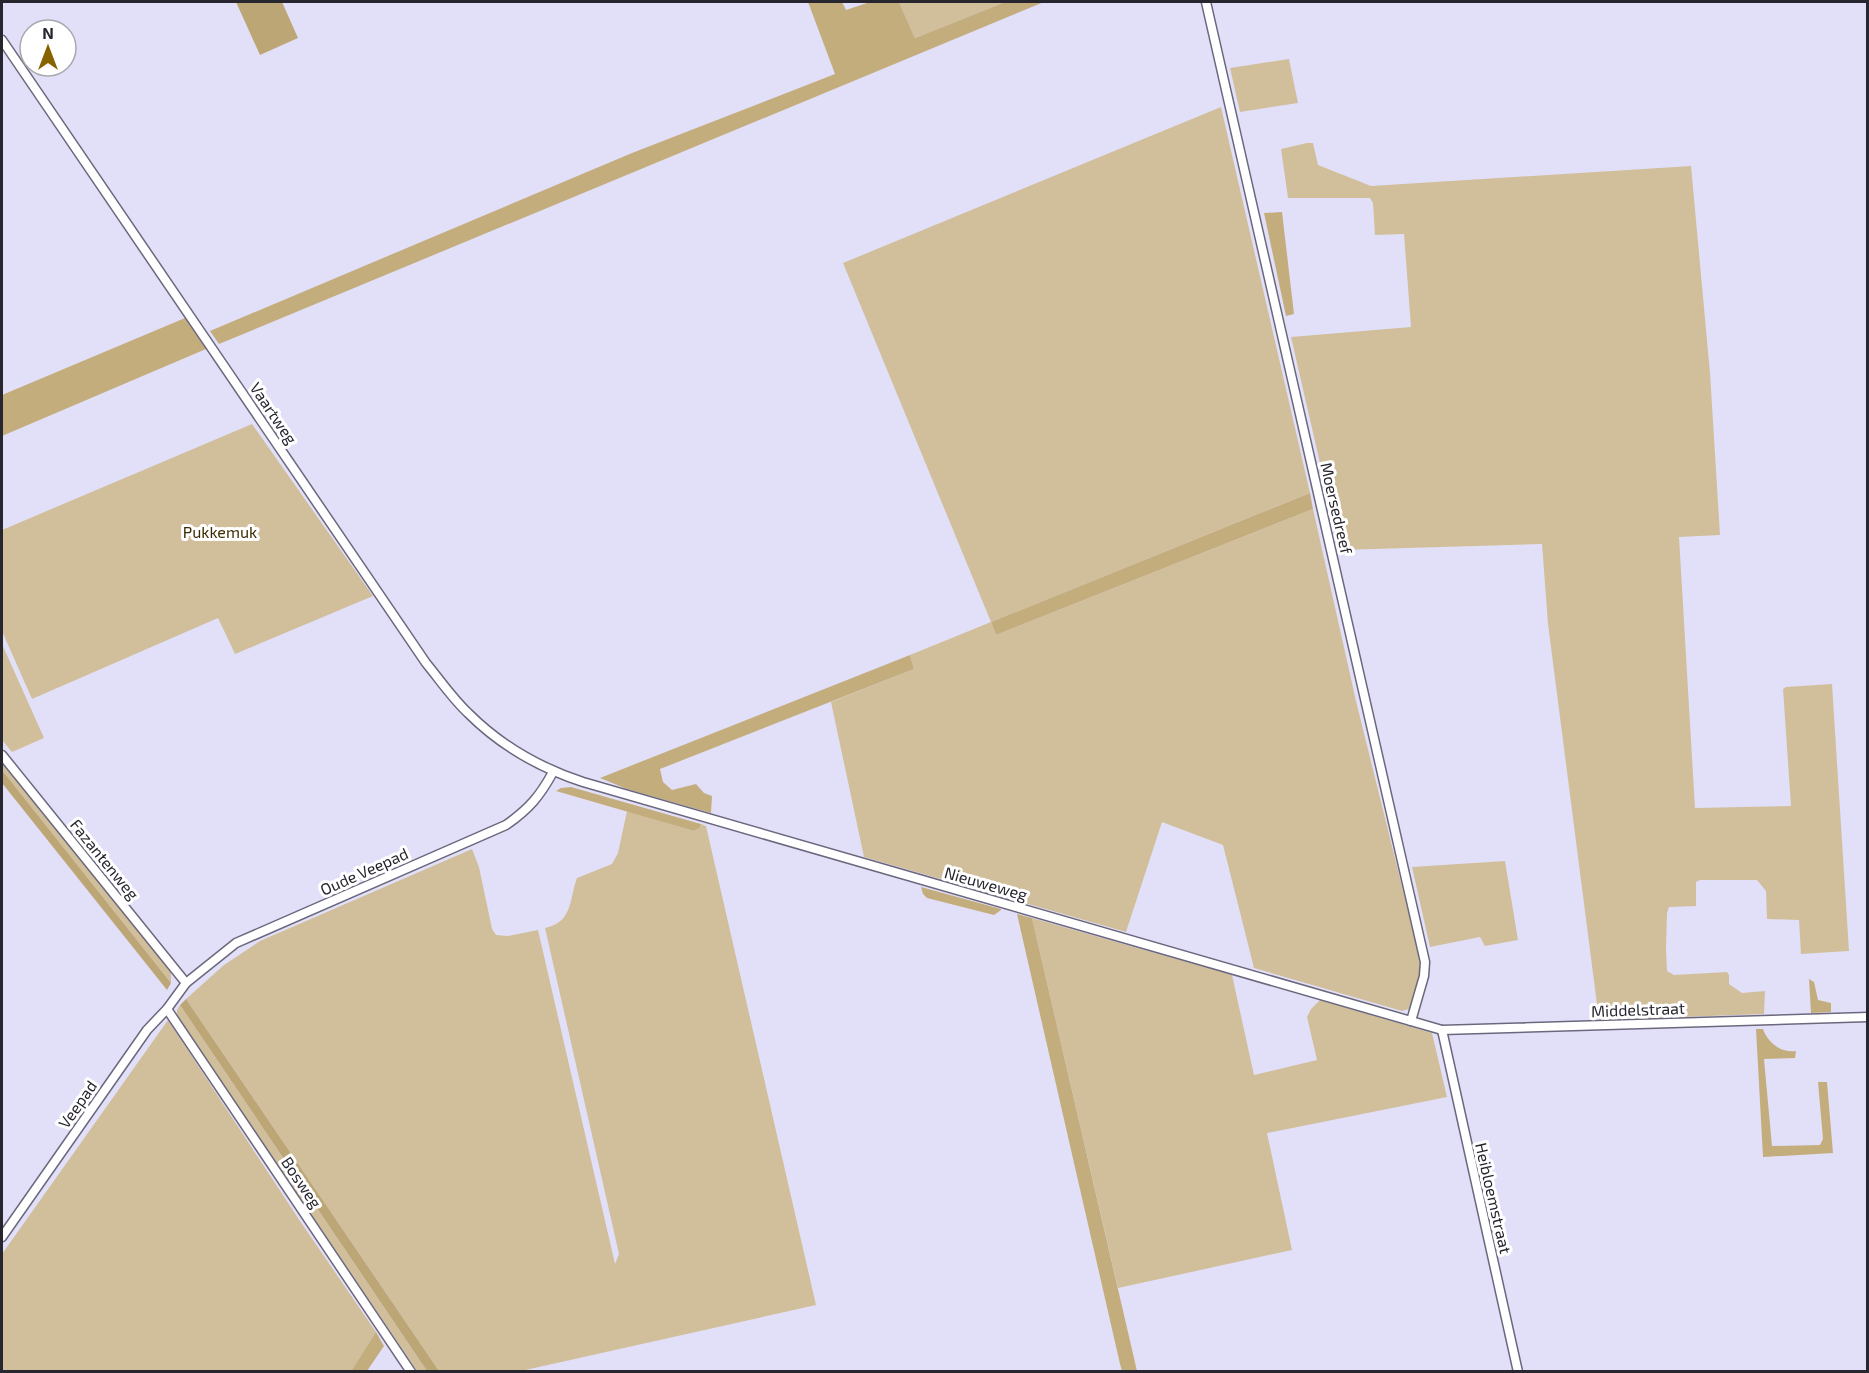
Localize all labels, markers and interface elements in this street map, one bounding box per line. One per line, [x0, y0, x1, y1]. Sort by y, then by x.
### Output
north arrow [18, 18, 78, 78]
text: N [42, 23, 54, 42]
street label: Vaartweg [247, 379, 301, 447]
street label: Moersedreef [1317, 460, 1357, 557]
park label: Pukkemuk [183, 522, 257, 541]
street label: Fazantenweg [67, 815, 143, 903]
street label: Oude Veepad [317, 843, 411, 899]
street label: Nieuweweg [942, 862, 1030, 904]
street label: Middelstraat [1591, 998, 1685, 1020]
street label: Veepad [54, 1077, 100, 1131]
street label: Heibloemstraat [1472, 1141, 1516, 1255]
street label: Bosweg [278, 1153, 326, 1211]

